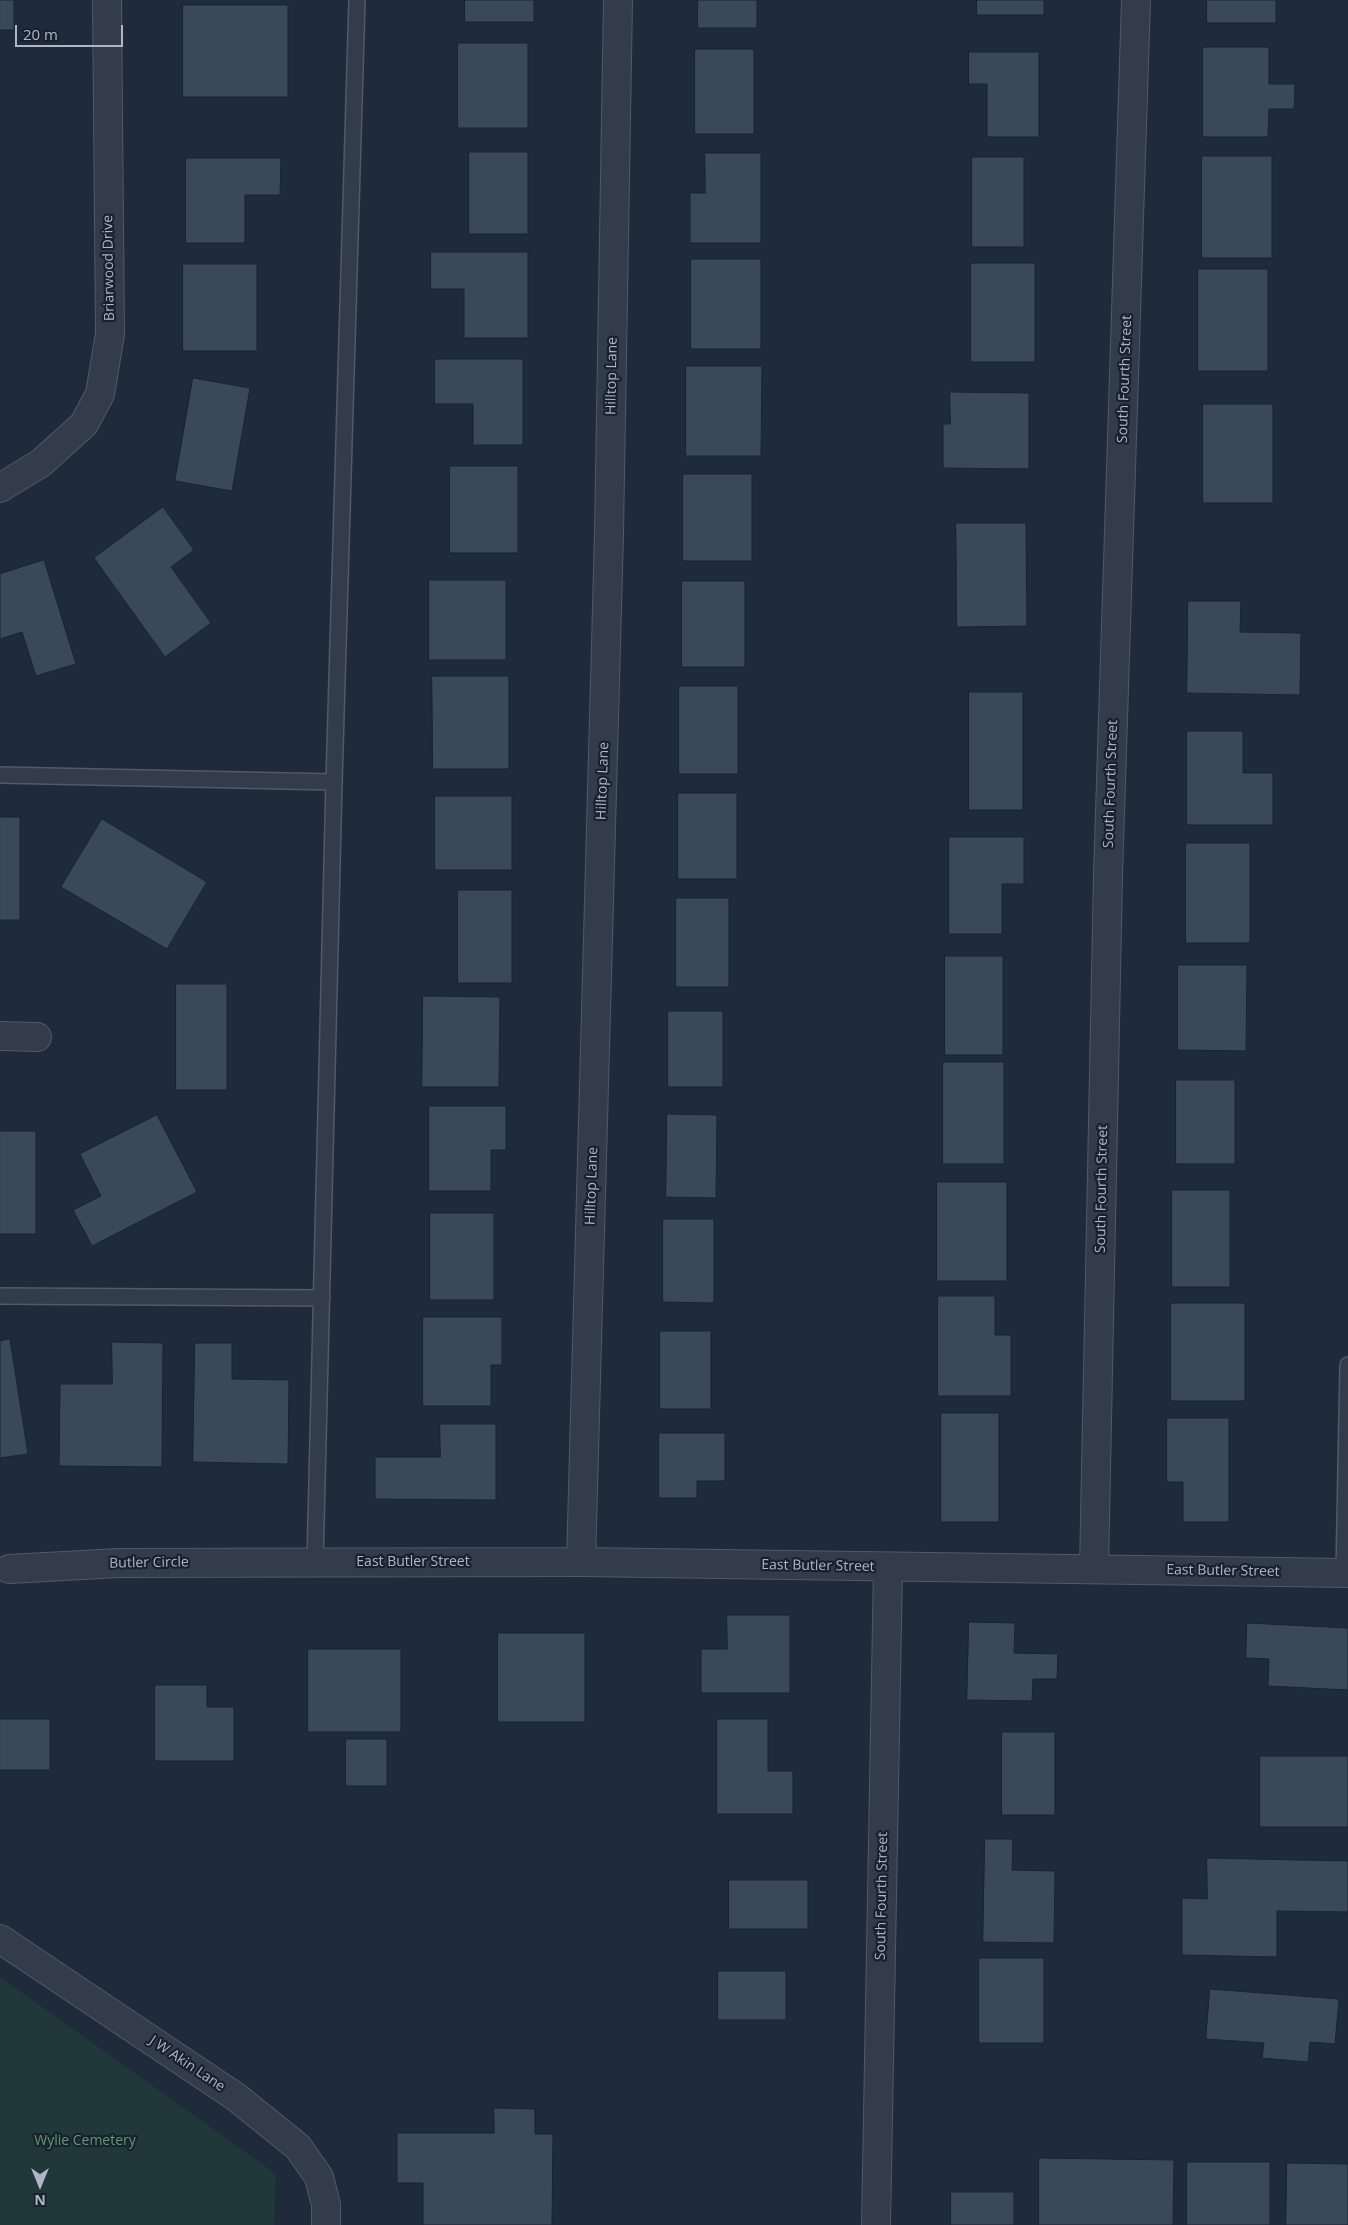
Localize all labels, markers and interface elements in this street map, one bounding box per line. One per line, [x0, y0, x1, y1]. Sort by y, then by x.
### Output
scale bar [18, 15, 125, 47]
text: 20 m [23, 24, 58, 44]
street label: Briarwood Drive [100, 215, 118, 321]
street label: South Fourth Street [1114, 315, 1136, 443]
street label: Hilltop Lane [603, 337, 621, 415]
street label: South Fourth Street [1100, 720, 1122, 848]
street label: Hilltop Lane [593, 742, 613, 820]
street label: South Fourth Street [1092, 1125, 1112, 1253]
street label: Hilltop Lane [582, 1147, 602, 1225]
street label: Butler Circle [109, 1554, 189, 1572]
street label: East Butler Street [356, 1554, 470, 1570]
street label: East Butler Street [761, 1557, 875, 1575]
street label: East Butler Street [1166, 1562, 1280, 1580]
street label: South Fourth Street [872, 1832, 892, 1960]
street label: J W Akin Lane [146, 2033, 228, 2095]
park label: Wylie Cemetery [34, 2133, 136, 2149]
north arrow [15, 2160, 65, 2210]
text: N [34, 2191, 46, 2210]

